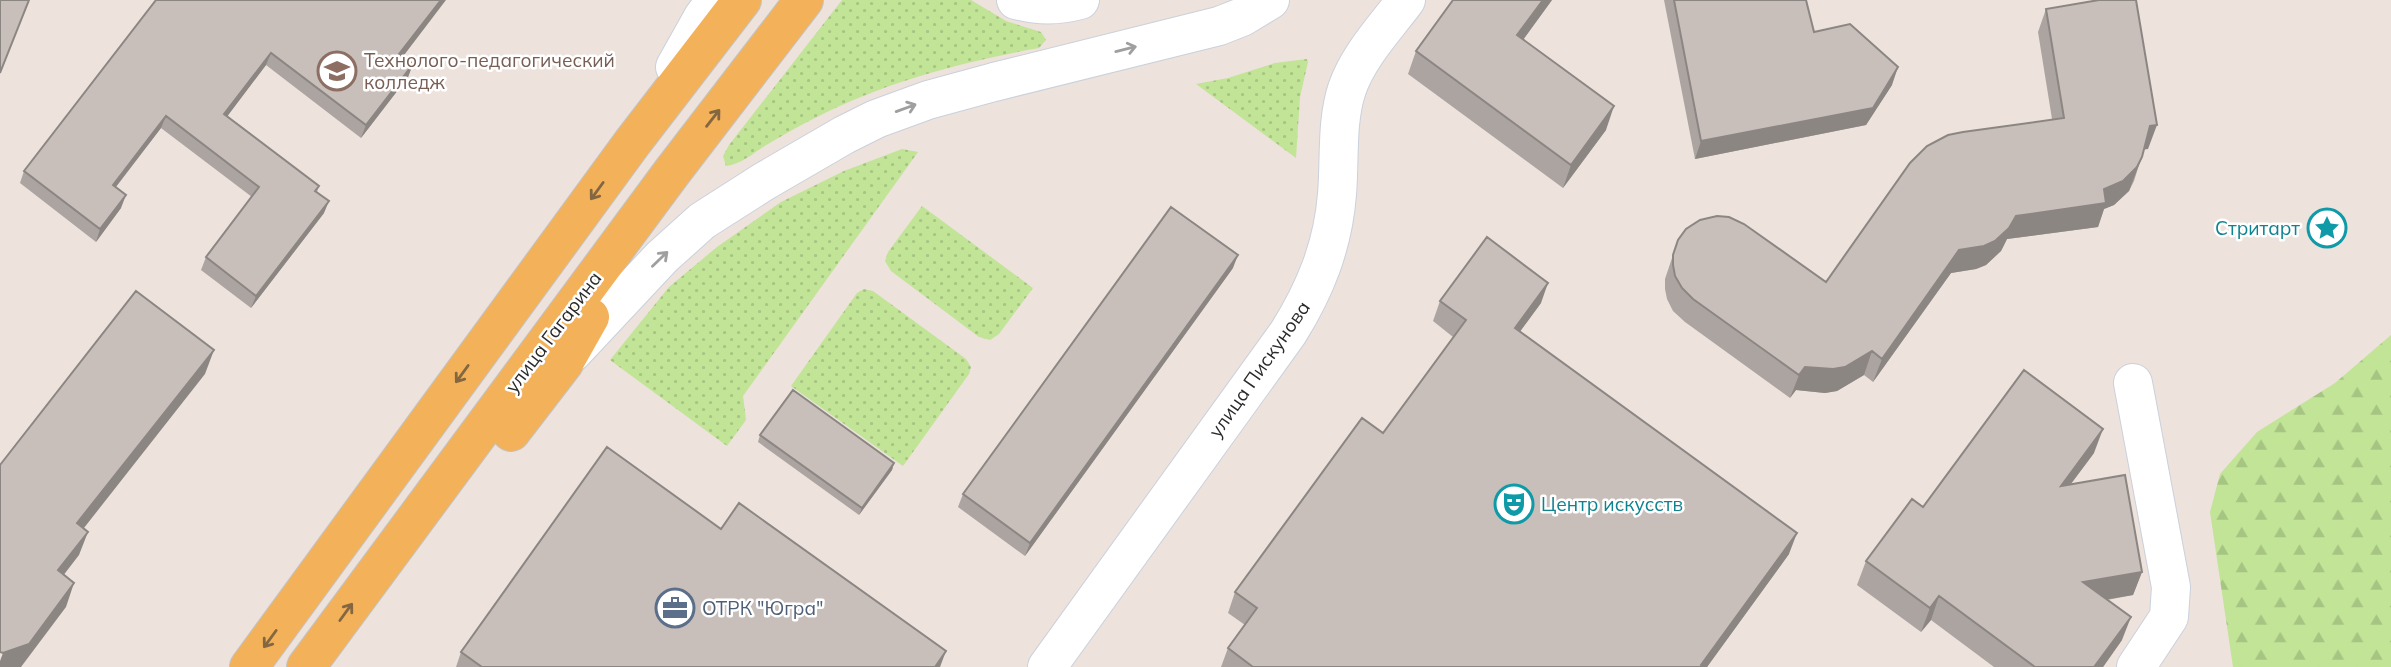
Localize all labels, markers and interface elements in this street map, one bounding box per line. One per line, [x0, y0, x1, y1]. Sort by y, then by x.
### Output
one-way arrow [1114, 42, 1137, 56]
place label: Технолого-педагогический колледж [364, 48, 615, 94]
school or university icon: Технолого-педагогический колледж [316, 50, 358, 92]
one-way arrow [895, 101, 917, 113]
one-way arrow [706, 109, 721, 128]
one-way arrow [590, 181, 604, 200]
place icon: Стритарт [2306, 207, 2348, 249]
place label: Стритарт [2215, 216, 2300, 240]
one-way arrow [652, 250, 669, 267]
street label: улица Гагарина [500, 267, 606, 397]
street label: улица Пискунова [1203, 296, 1315, 442]
one-way arrow [455, 364, 470, 383]
theatre icon: Центр искусств [1493, 483, 1535, 525]
place label: Центр искусств [1541, 492, 1683, 516]
office icon: ОТРК "Югра" [654, 587, 696, 629]
place label: ОТРК "Югра" [702, 596, 823, 620]
one-way arrow [339, 603, 353, 622]
one-way arrow [262, 629, 277, 647]

